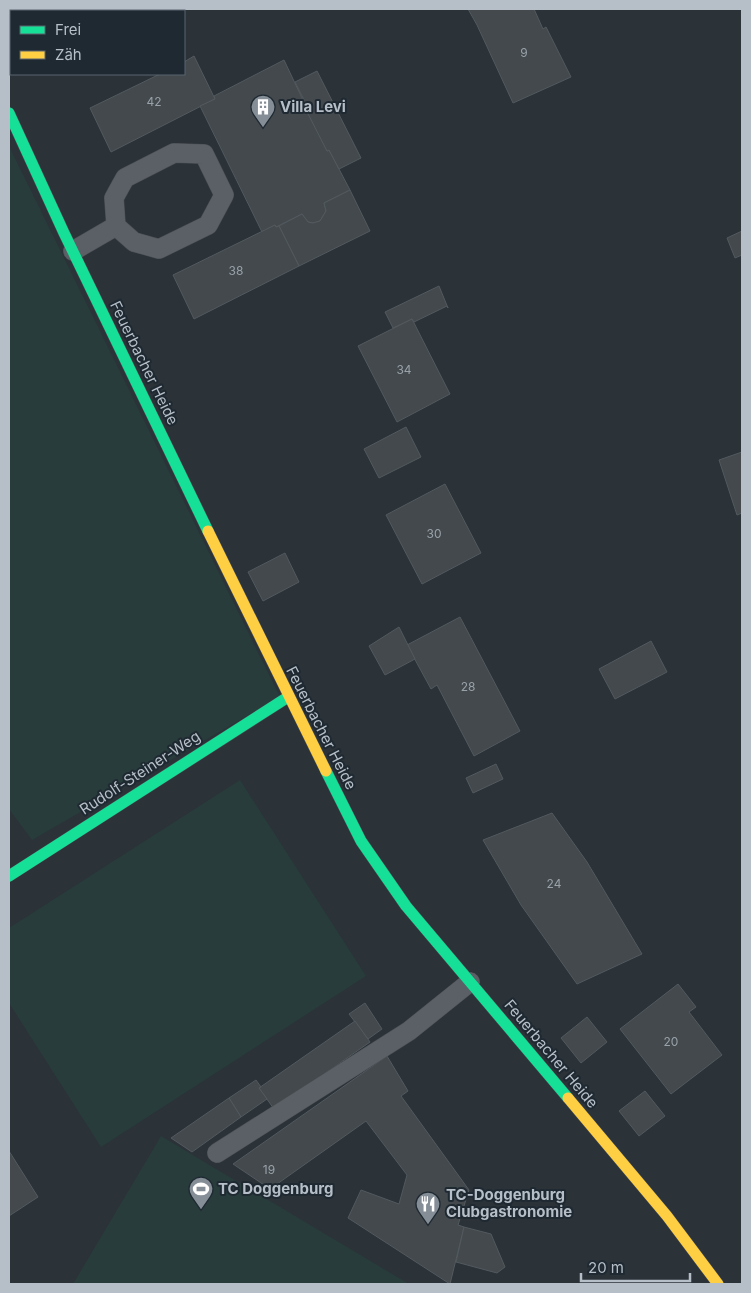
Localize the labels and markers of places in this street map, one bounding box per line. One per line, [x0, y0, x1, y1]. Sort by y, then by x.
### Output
building icon: Villa Levi [250, 94, 276, 128]
place label: Villa Levi [280, 97, 346, 116]
sports icon: TC Doggenburg [188, 1176, 214, 1210]
place label: TC Doggenburg [218, 1179, 333, 1198]
place label: TC-Doggenburg Clubgastronomie [446, 1185, 572, 1221]
restaurant icon: TC-Doggenburg Clubgastronomie [415, 1191, 441, 1225]

